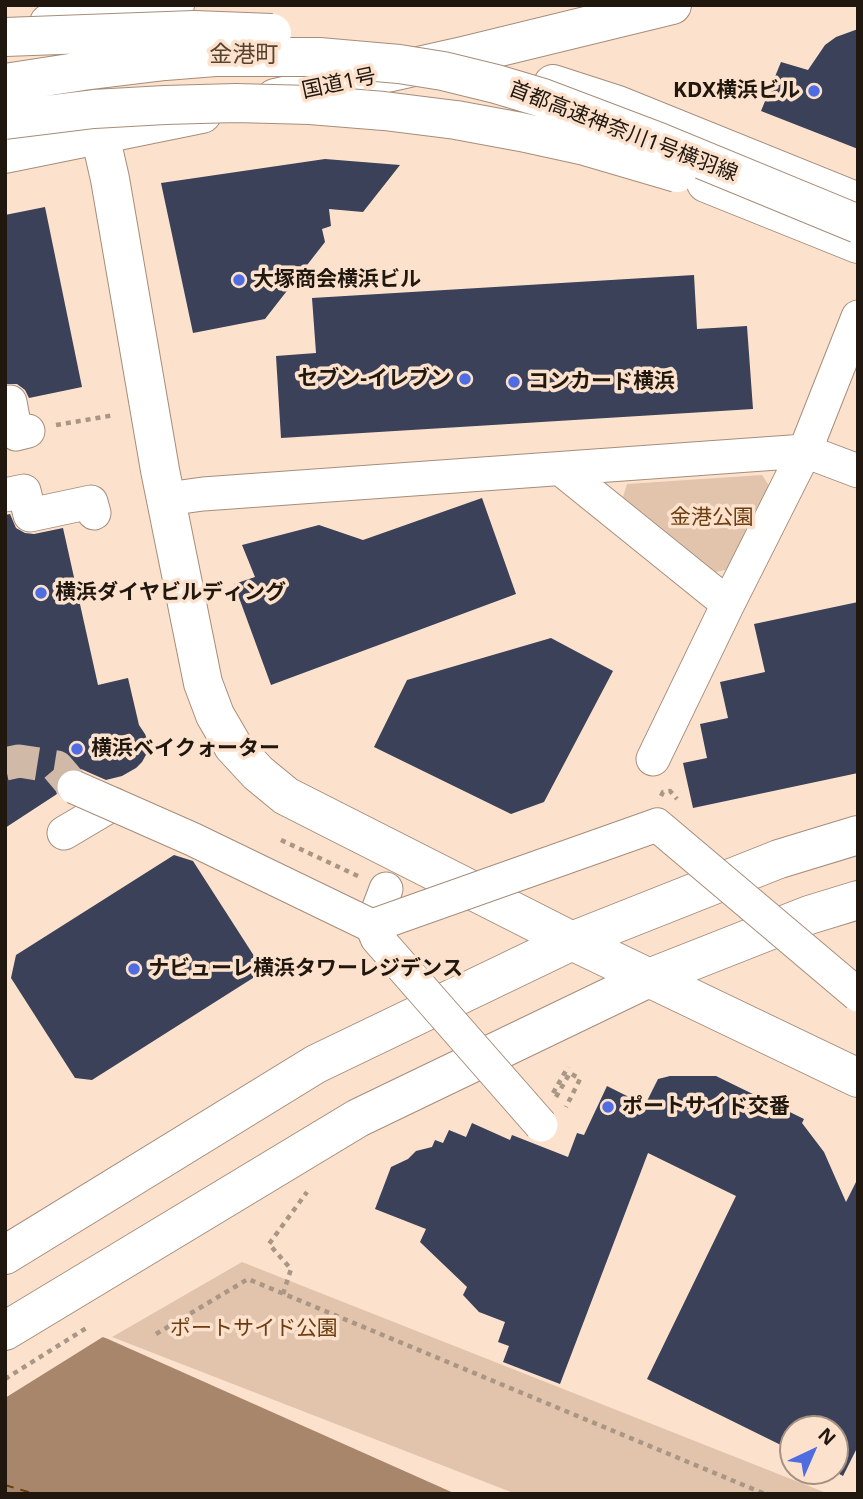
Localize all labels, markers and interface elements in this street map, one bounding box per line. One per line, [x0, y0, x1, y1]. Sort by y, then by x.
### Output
district label: 金港町 [210, 41, 278, 69]
street label: 国道1号 [300, 64, 378, 104]
street label: 首都高速神奈川1号横羽線 [505, 77, 741, 187]
place label: KDX横浜ビル [673, 78, 800, 104]
marker: KDX横浜ビル [806, 83, 822, 99]
place label: 大塚商会横浜ビル [253, 267, 421, 293]
marker: 大塚商会横浜ビル [231, 272, 247, 288]
place label: セブン-イレブン [297, 366, 451, 392]
place label: コンカード横浜 [528, 369, 675, 395]
marker: セブン-イレブン [457, 371, 473, 387]
marker: コンカード横浜 [506, 374, 522, 390]
park label: 金港公園 [670, 505, 754, 531]
place label: 横浜ダイヤビルディング [55, 580, 286, 606]
marker: 横浜ダイヤビルディング [33, 585, 49, 601]
place label: 横浜ベイクォーター [91, 736, 280, 762]
marker: 横浜ベイクォーター [69, 741, 85, 757]
place label: ナビューレ横浜タワーレジデンス [148, 956, 463, 982]
marker: ナビューレ横浜タワーレジデンス [126, 961, 142, 977]
place label: ポートサイド交番 [622, 1094, 790, 1120]
marker: ポートサイド交番 [600, 1099, 616, 1115]
park label: ポートサイド公園 [170, 1316, 338, 1342]
north arrow [779, 1415, 849, 1485]
text: N [813, 1422, 842, 1451]

